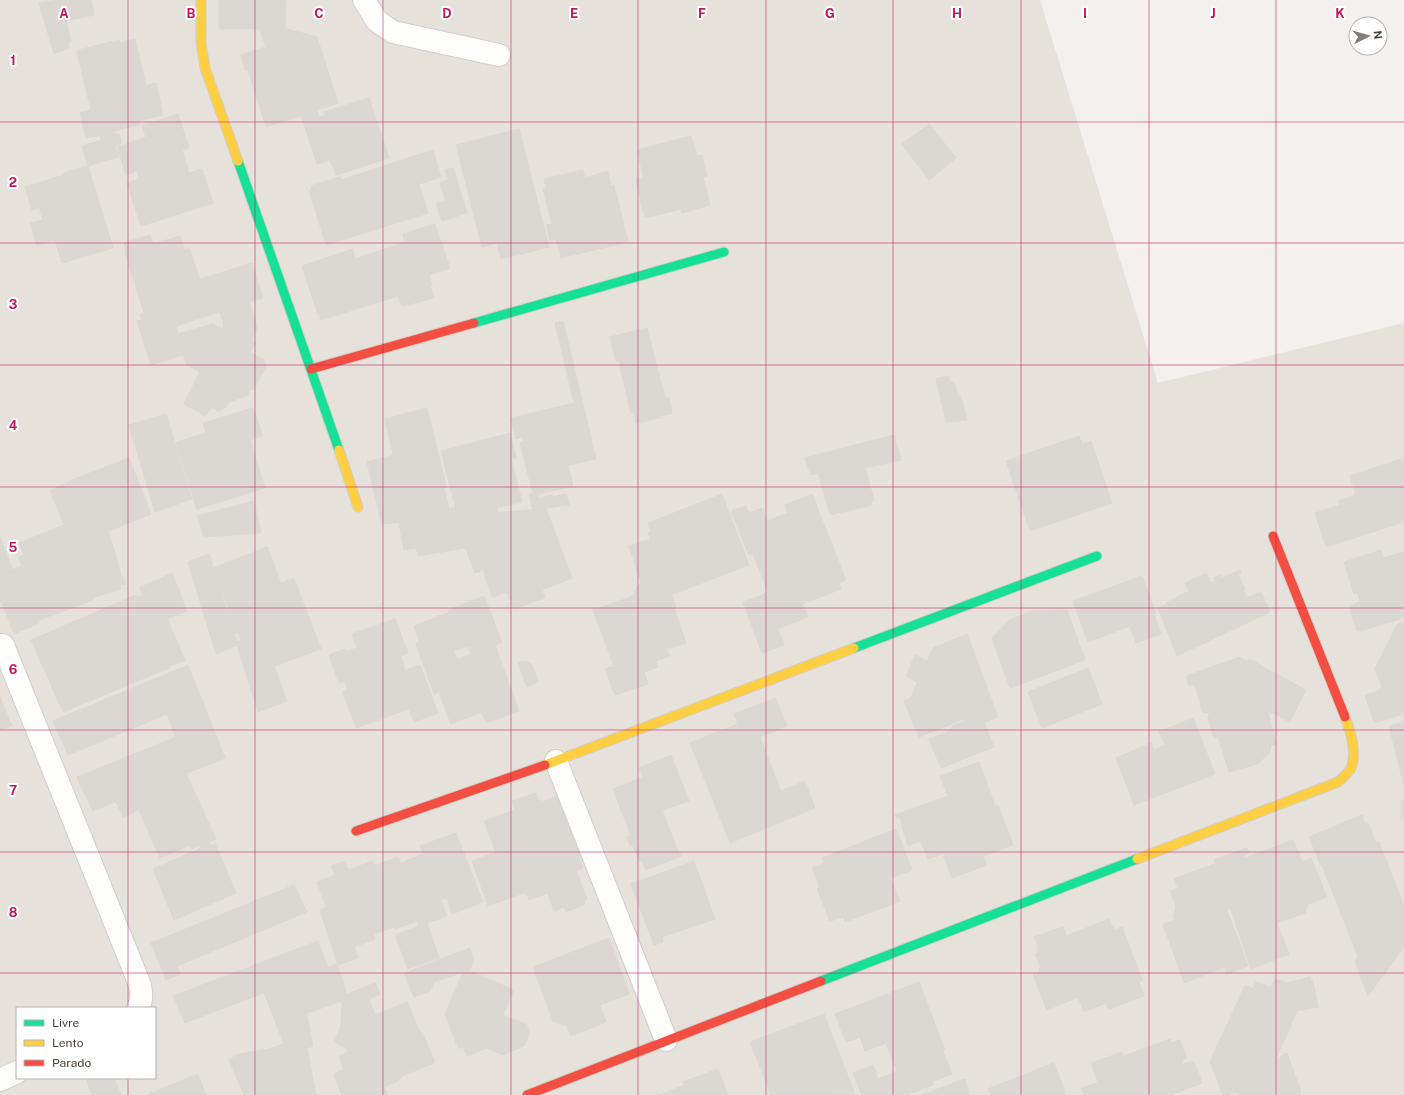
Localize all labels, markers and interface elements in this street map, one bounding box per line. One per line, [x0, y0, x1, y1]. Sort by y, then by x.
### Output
text: A [59, 6, 69, 21]
text: B [187, 6, 196, 21]
text: C [314, 6, 324, 21]
text: D [442, 6, 452, 21]
text: E [570, 6, 578, 21]
text: F [698, 6, 706, 21]
text: G [825, 6, 835, 21]
text: H [952, 6, 962, 21]
text: I [1083, 6, 1087, 21]
text: J [1210, 6, 1216, 21]
text: K [1335, 6, 1345, 21]
north arrow [1348, 16, 1388, 56]
text: N [1372, 30, 1384, 40]
text: 1 [10, 53, 16, 68]
text: 2 [9, 175, 17, 190]
text: 3 [9, 297, 18, 312]
text: 4 [9, 418, 18, 433]
text: 5 [9, 540, 18, 555]
text: 6 [9, 662, 18, 677]
text: 7 [9, 783, 17, 798]
text: 8 [9, 905, 18, 920]
legend [16, 1007, 156, 1079]
text: Livre [52, 1016, 80, 1030]
text: Lento [52, 1036, 84, 1050]
text: Parado [52, 1056, 91, 1070]

